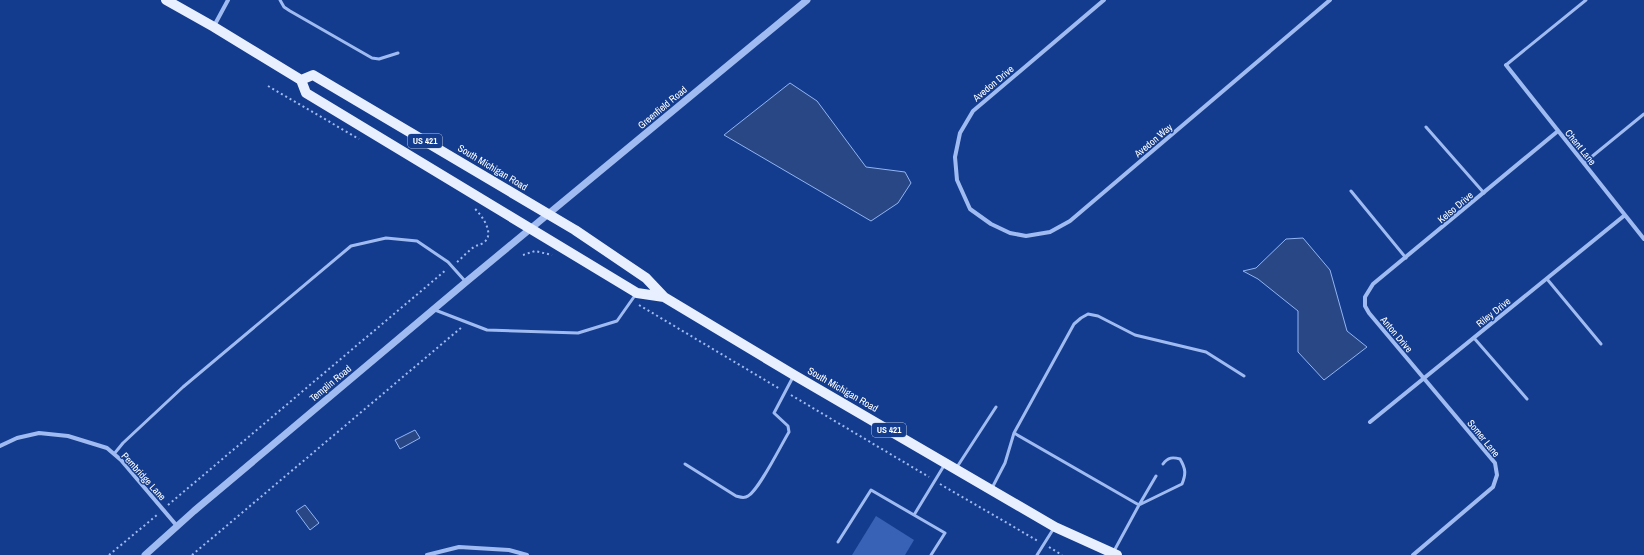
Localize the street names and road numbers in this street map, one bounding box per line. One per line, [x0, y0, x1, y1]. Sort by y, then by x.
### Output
street label: Avedon Drive [969, 62, 1017, 105]
street label: Greenfield Road [635, 83, 690, 132]
street label: Avedon Way [1131, 120, 1176, 161]
street label: Chant Lane [1562, 127, 1599, 168]
road number: US 421 [408, 134, 442, 148]
street label: South Michigan Road [455, 141, 530, 193]
street label: Kelso Drive [1435, 189, 1476, 226]
street label: Riley Drive [1473, 294, 1513, 330]
street label: Anton Drive [1377, 313, 1416, 355]
street label: Templin Road [307, 362, 354, 405]
street label: South Michigan Road [805, 364, 880, 415]
street label: Somer Lane [1465, 417, 1503, 460]
road number: US 421 [872, 423, 906, 437]
street label: Pembridge Lane [119, 449, 169, 504]

